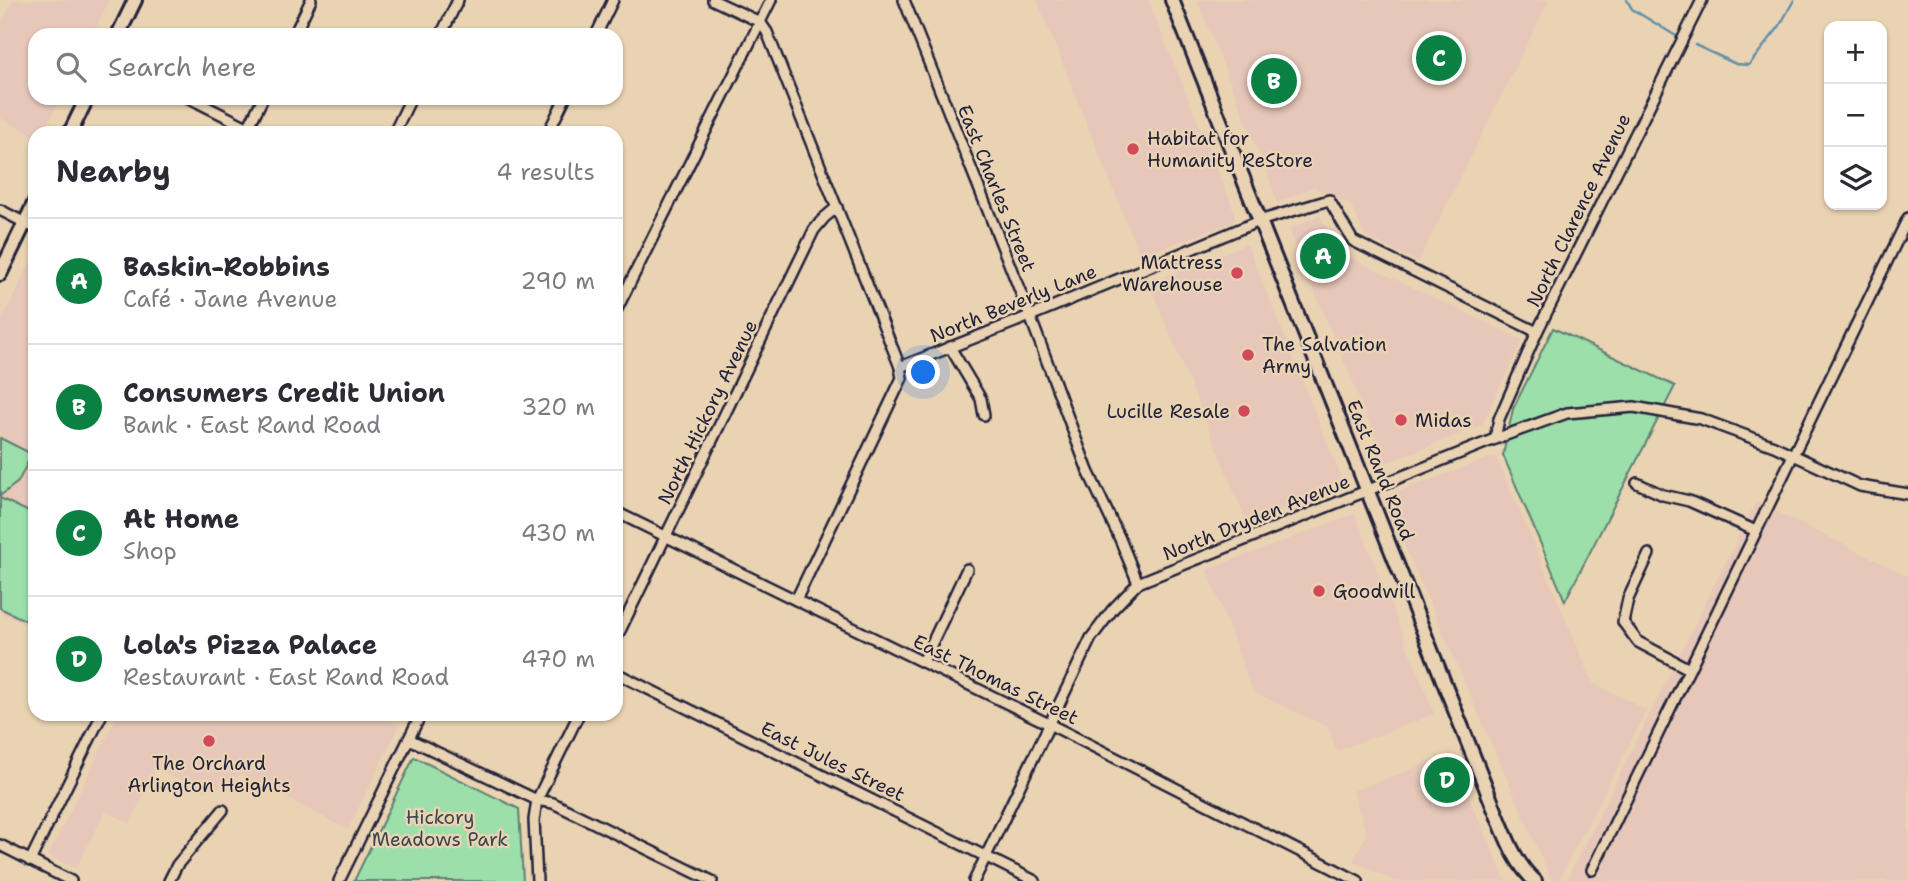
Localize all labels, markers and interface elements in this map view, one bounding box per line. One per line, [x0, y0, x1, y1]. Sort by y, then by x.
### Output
map controls [1824, 21, 1887, 210]
button: + [1824, 21, 1887, 84]
search box [28, 28, 623, 105]
pin: C [1416, 32, 1462, 84]
icon: search [52, 48, 90, 86]
text: Search here [108, 49, 257, 84]
pin: B [1251, 55, 1297, 107]
button: − [1824, 84, 1887, 147]
street label: East Charles Street [952, 101, 1041, 275]
street label: North Clarence Avenue [1521, 109, 1636, 311]
place label: Habitat for Humanity ReStore [1147, 126, 1313, 173]
marker: Habitat for Humanity ReStore [1125, 141, 1141, 157]
button: layers [1824, 147, 1887, 210]
text: Nearby [56, 151, 171, 192]
text: 4 results [496, 157, 595, 187]
pin: A [1300, 230, 1346, 282]
text: Baskin-Robbins [123, 249, 330, 284]
place label: Mattress Warehouse [1122, 250, 1223, 297]
street label: North Beverly Lane [926, 259, 1100, 348]
marker: Mattress Warehouse [1229, 265, 1245, 281]
text: A [70, 266, 88, 296]
text: 290 m [521, 266, 595, 296]
text: Café · Jane Avenue [123, 284, 337, 314]
street label: North Hickory Avenue [652, 316, 763, 509]
place label: The Salvation Army [1262, 332, 1387, 379]
marker: The Salvation Army [1240, 347, 1256, 363]
your location [906, 355, 940, 389]
text: Consumers Credit Union [123, 375, 445, 410]
text: B [72, 392, 86, 422]
text: 320 m [521, 392, 595, 422]
street label: East Rand Road [1341, 396, 1420, 544]
place label: Lucille Resale [1106, 399, 1230, 424]
marker: Lucille Resale [1236, 403, 1252, 419]
place label: Midas [1415, 408, 1472, 433]
text: Bank · East Rand Road [123, 410, 381, 440]
marker: Midas [1393, 412, 1409, 428]
street label: North Dryden Avenue [1159, 468, 1353, 566]
text: At Home [123, 501, 239, 536]
text: C [72, 518, 86, 548]
text: 430 m [521, 518, 595, 548]
text: Shop [123, 536, 177, 566]
place label: Goodwill [1333, 579, 1416, 604]
marker: Goodwill [1311, 583, 1327, 599]
text: Lola's Pizza Palace [123, 627, 377, 662]
street label: East Thomas Street [909, 629, 1083, 730]
text: D [71, 644, 87, 674]
text: 470 m [521, 644, 595, 674]
text: Restaurant · East Rand Road [123, 662, 449, 692]
street label: East Jules Street [757, 716, 909, 807]
marker: The Orchard Arlington Heights [201, 733, 217, 749]
place label: The Orchard Arlington Heights [127, 751, 291, 798]
pin: D [1424, 754, 1470, 806]
park label: Hickory Meadows Park [372, 805, 508, 852]

